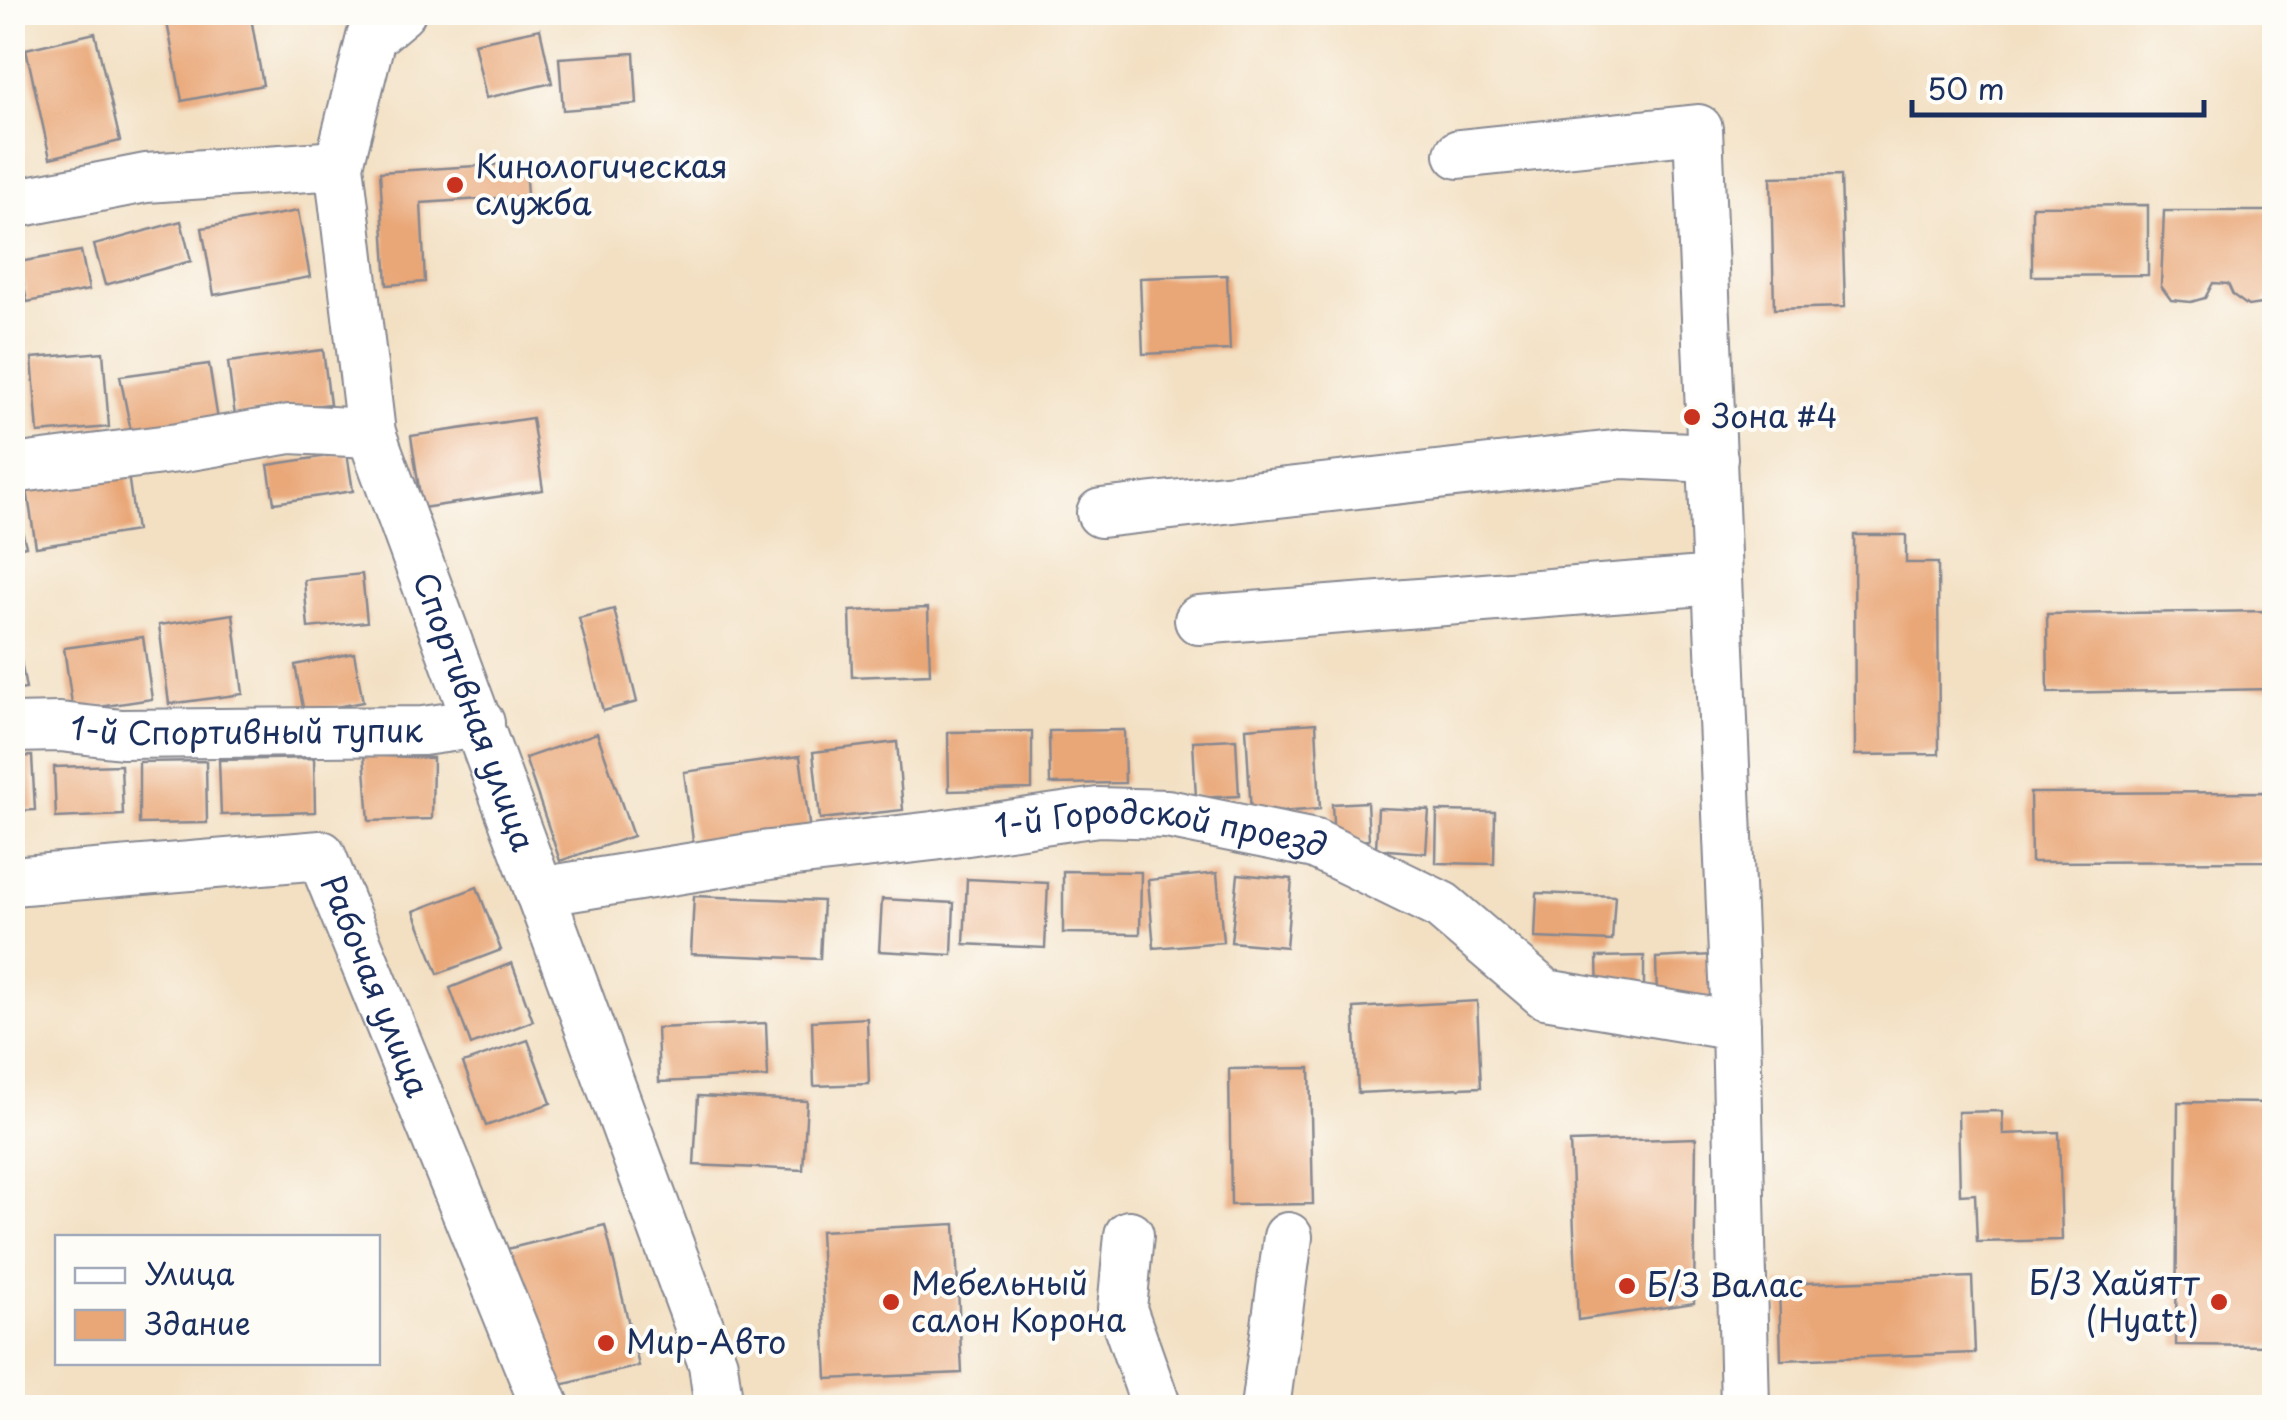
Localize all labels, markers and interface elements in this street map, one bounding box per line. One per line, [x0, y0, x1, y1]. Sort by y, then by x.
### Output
scale bar [1912, 55, 2204, 117]
text: 50 m [1927, 65, 2005, 110]
place label: Кинологическая служба [475, 141, 728, 226]
marker: Кинологическая служба [444, 174, 466, 196]
place label: Зона #4 [1712, 391, 1838, 439]
marker: Зона #4 [1681, 406, 1703, 428]
street label: Спортивная улица [402, 565, 549, 857]
street label: 1-й Спортивный тупик [68, 702, 423, 756]
street label: 1-й Городской проезд [991, 786, 1336, 869]
street label: Рабочая улица [310, 868, 443, 1104]
legend [55, 1235, 380, 1365]
text: Улица [145, 1250, 235, 1295]
place label: Мебельный салон Корона [911, 1258, 1126, 1343]
place label: Б/З Хайятт (Hyatt) [2029, 1258, 2200, 1343]
place label: Б/З Валас [1647, 1260, 1804, 1308]
marker: Б/З Валас [1616, 1275, 1638, 1297]
marker: Мебельный салон Корона [880, 1291, 902, 1313]
marker: Б/З Хайятт (Hyatt) [2208, 1291, 2230, 1313]
text: Здание [145, 1300, 251, 1345]
place label: Мир-Авто [626, 1317, 786, 1365]
marker: Мир-Авто [595, 1332, 617, 1354]

